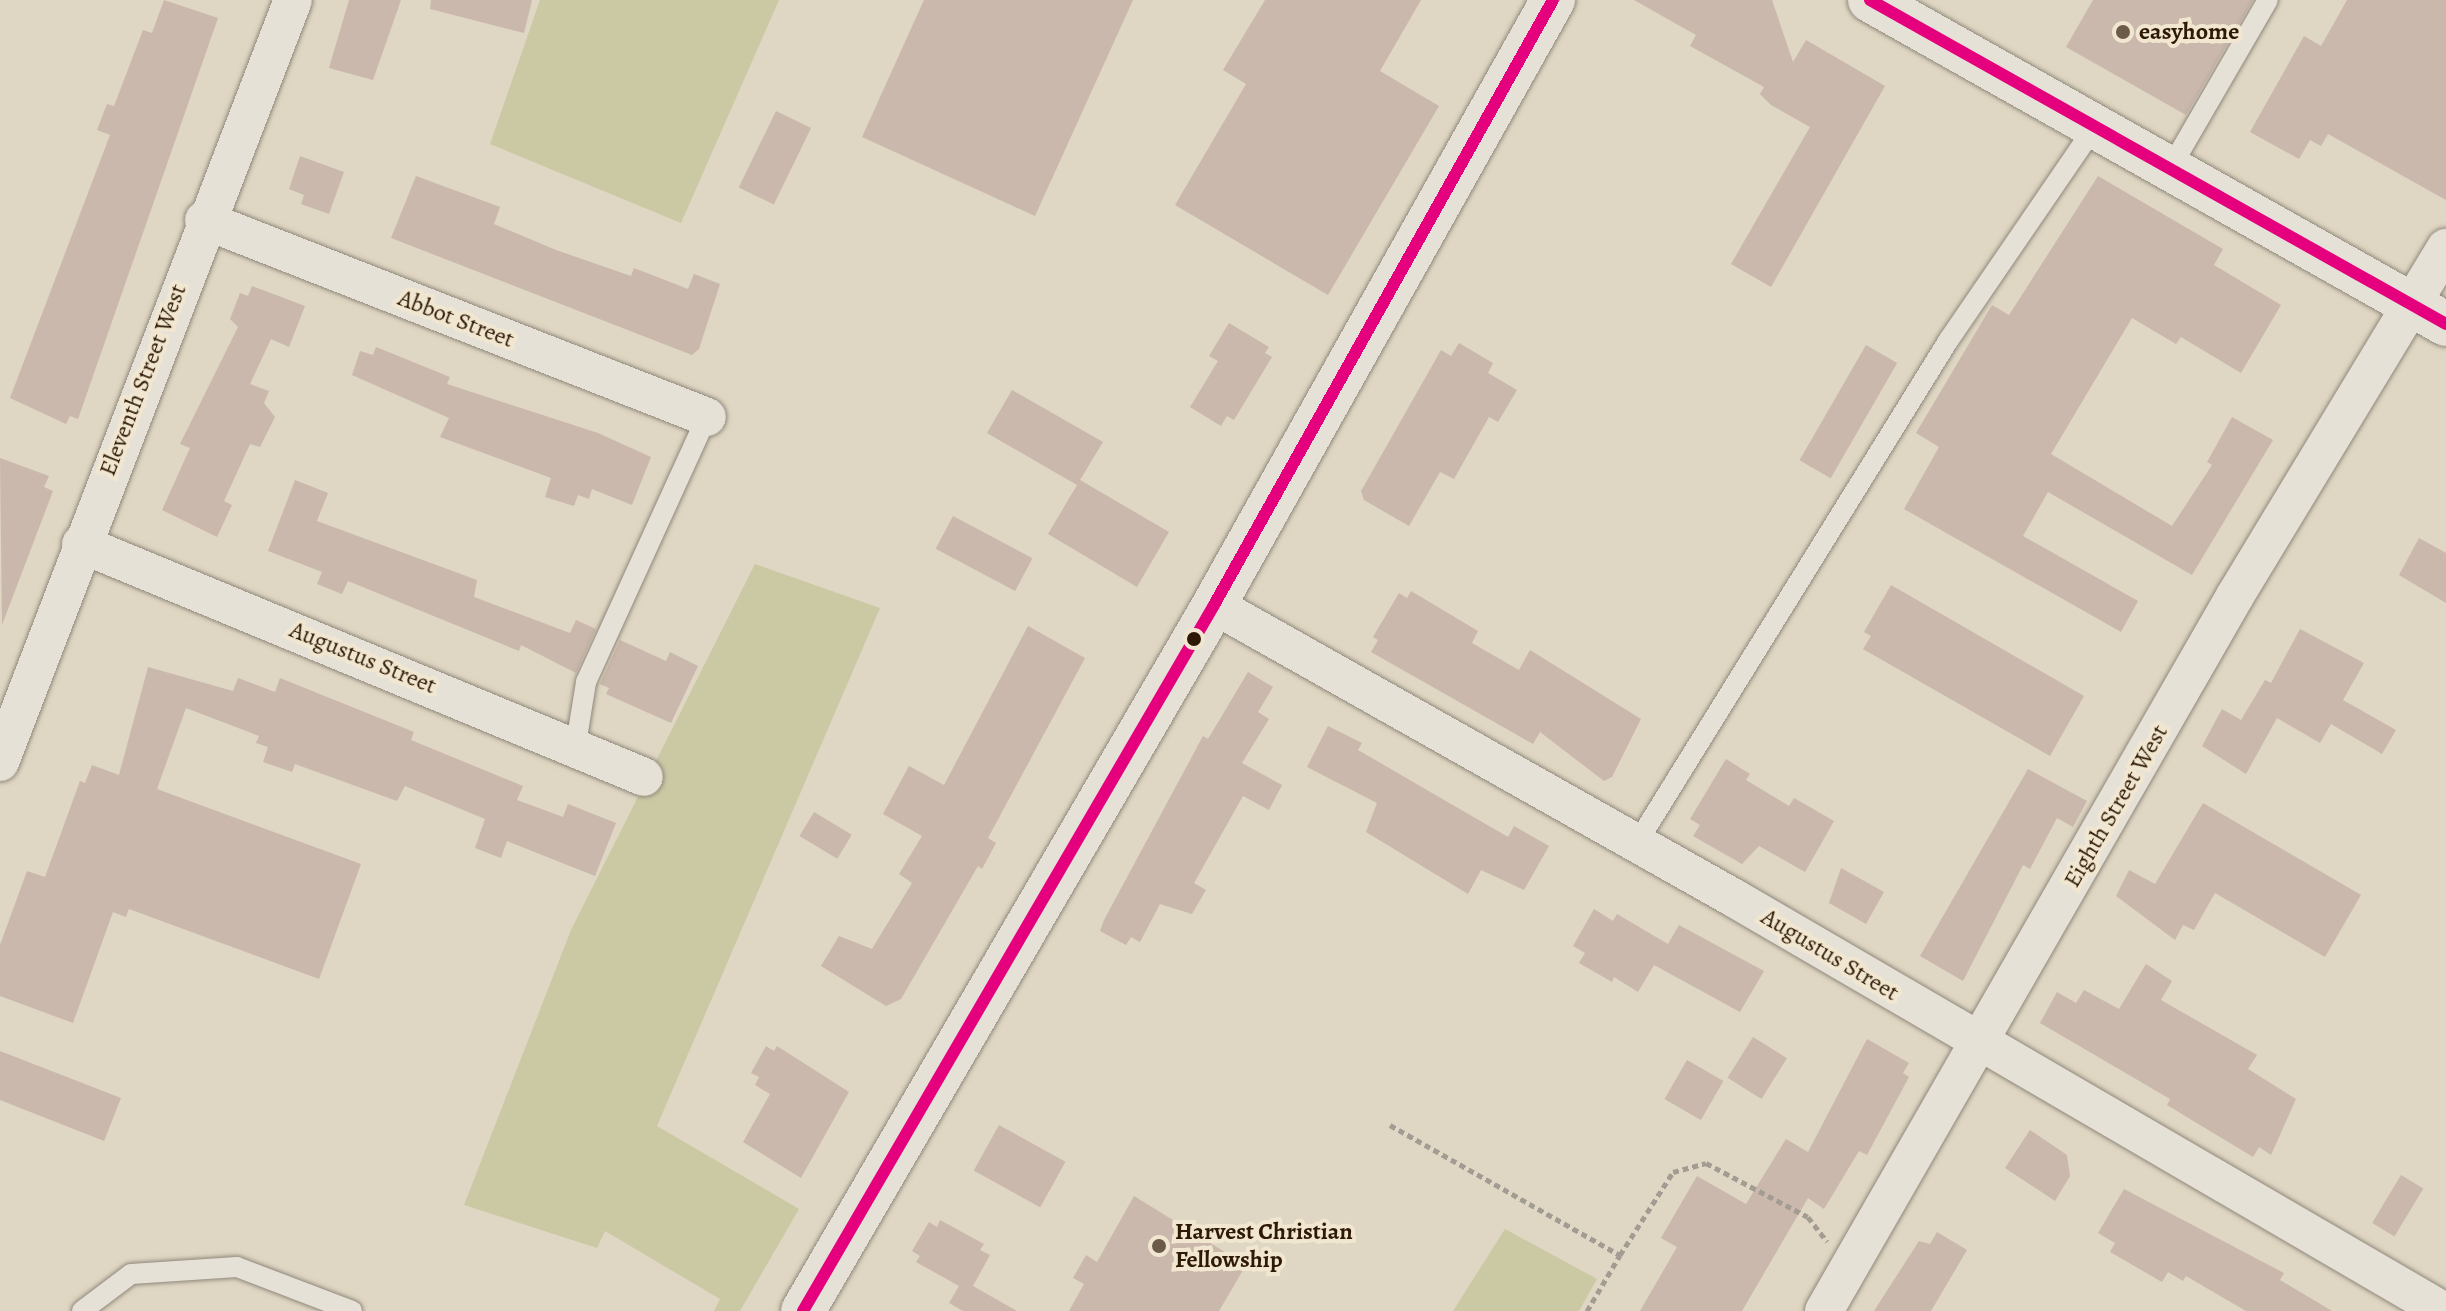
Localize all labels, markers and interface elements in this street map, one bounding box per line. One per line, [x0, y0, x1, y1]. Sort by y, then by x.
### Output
place label: easyhome [2139, 18, 2239, 46]
marker: easyhome [2114, 23, 2132, 41]
street label: Eleventh Street West [93, 280, 193, 480]
street label: Abbot Street [394, 284, 518, 354]
street label: Augustus Street [286, 616, 440, 700]
unlabelled marker [1186, 631, 1202, 647]
street label: Eighth Street West [2058, 719, 2174, 893]
street label: Augustus Street [1756, 903, 1904, 1007]
place label: Harvest Christian Fellowship [1175, 1218, 1353, 1274]
marker: Harvest Christian Fellowship [1150, 1237, 1168, 1255]

